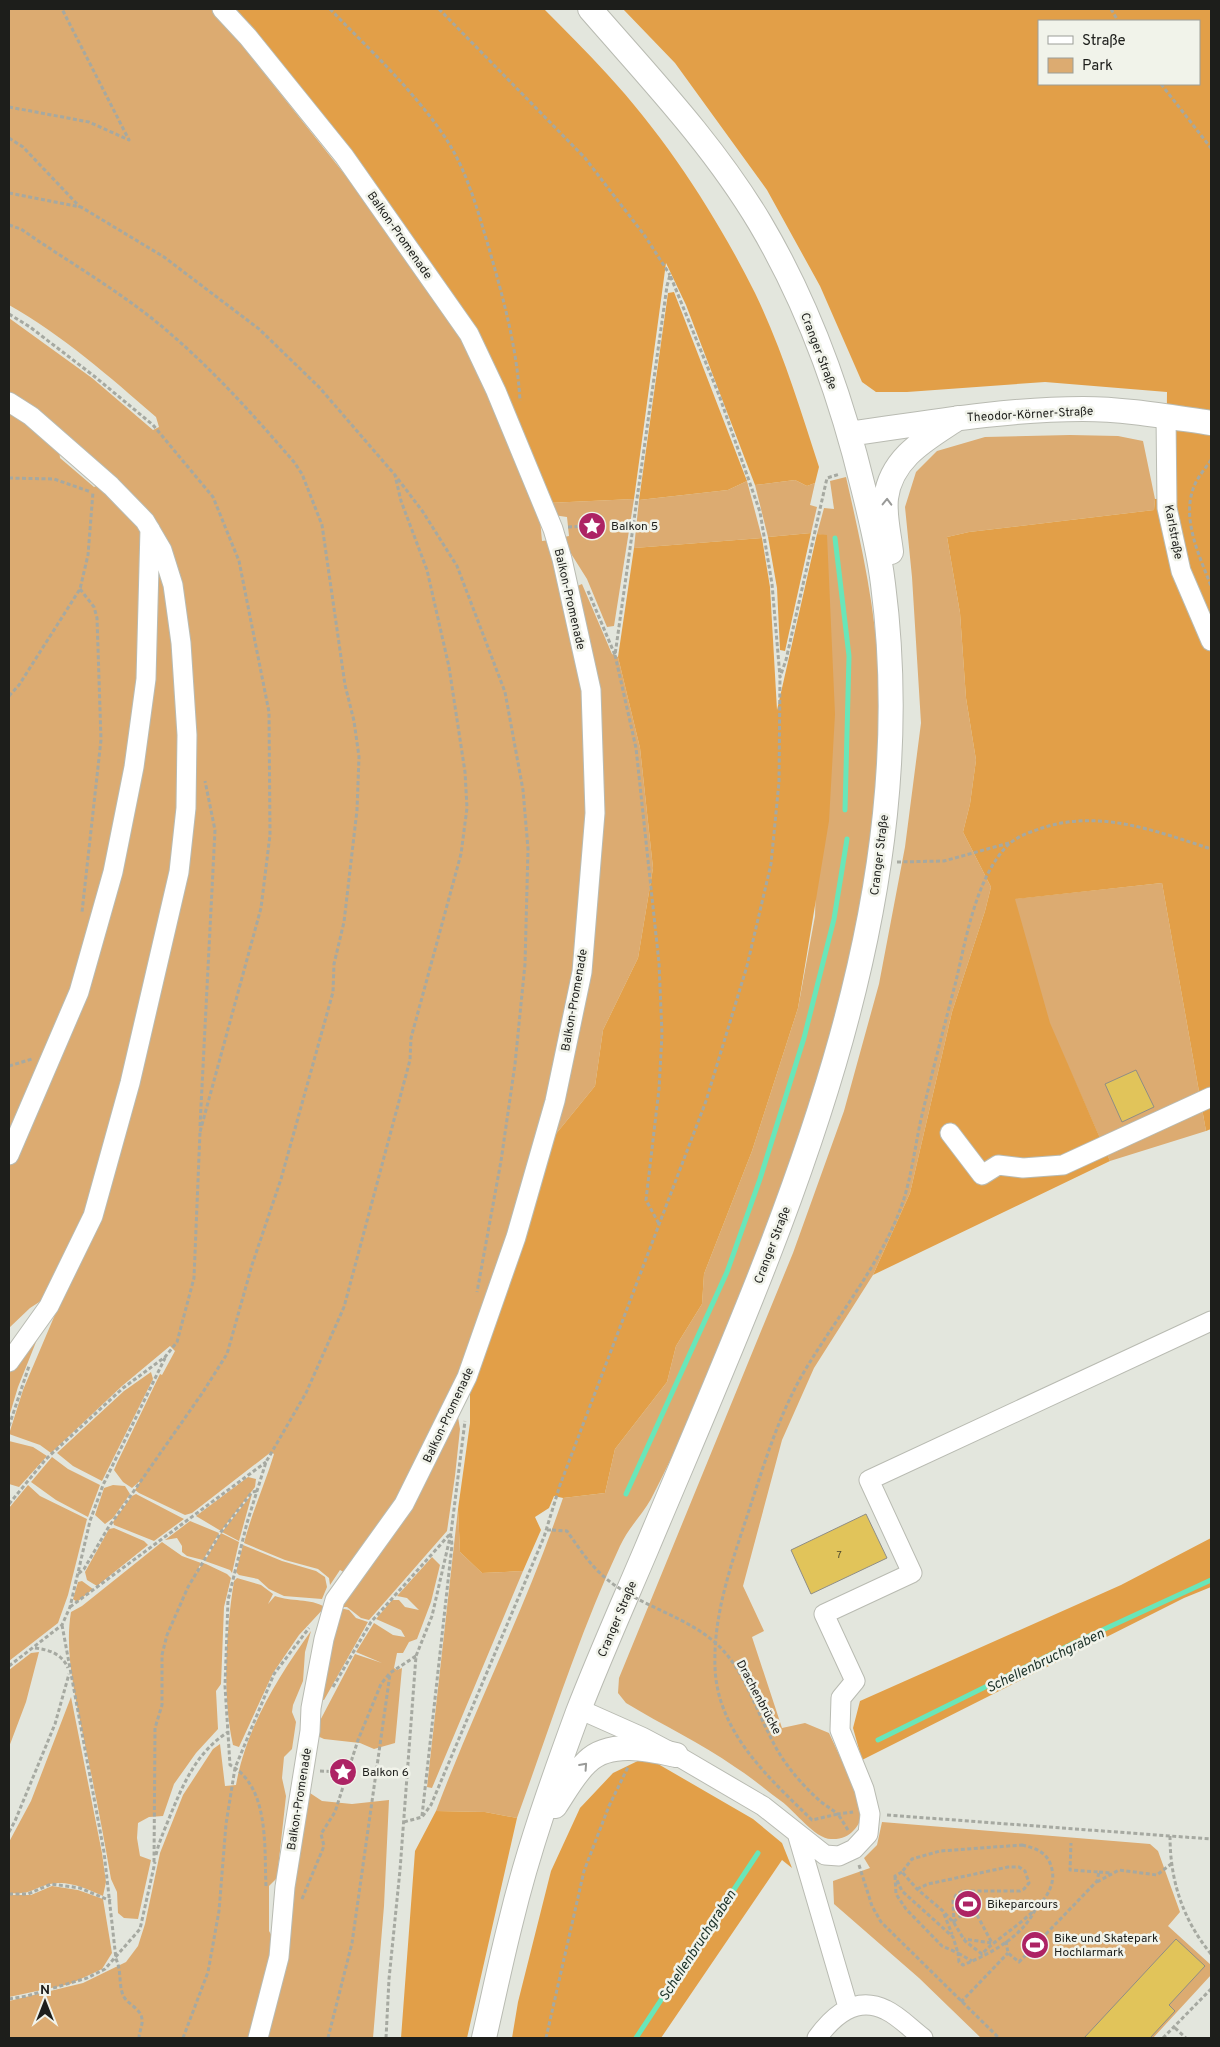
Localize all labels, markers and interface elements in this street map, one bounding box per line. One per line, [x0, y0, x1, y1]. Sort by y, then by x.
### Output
legend [1038, 20, 1200, 85]
text: Straße [1082, 32, 1126, 51]
text: Park [1082, 57, 1113, 76]
street label: Balkon-Promenade [363, 189, 435, 283]
street label: Cranger Straße [796, 311, 840, 392]
street label: Theodor-Körner-Straße [966, 404, 1094, 426]
one-way arrow [882, 498, 892, 506]
street label: Karlstraße [1160, 503, 1186, 561]
place icon: Balkon 5 [577, 511, 607, 541]
place label: Balkon 5 [611, 519, 658, 535]
street label: Balkon-Promenade [550, 547, 588, 651]
street label: Cranger Straße [867, 814, 893, 896]
street label: Balkon-Promenade [558, 948, 592, 1053]
street label: Cranger Straße [751, 1205, 795, 1286]
street label: Balkon-Promenade [420, 1365, 478, 1466]
house number: 7 [836, 1549, 842, 1562]
street label: Cranger Straße [595, 1579, 641, 1660]
water label: Schellenbruchgraben [984, 1625, 1108, 1697]
street label: Drachenbrücke [732, 1658, 784, 1737]
street label: Balkon-Promenade [284, 1747, 316, 1852]
place icon: Balkon 6 [328, 1757, 358, 1787]
one-way arrow [578, 1762, 587, 1771]
place label: Balkon 6 [362, 1765, 409, 1781]
water label: Schellenbruchgraben [656, 1887, 741, 2004]
sports icon: Bikeparcours [953, 1889, 983, 1919]
place label: Bikeparcours [987, 1897, 1058, 1913]
sports icon: Bike und Skatepark Hochlarmark [1020, 1930, 1050, 1960]
place label: Bike und Skatepark Hochlarmark [1054, 1931, 1158, 1961]
north arrow [20, 1977, 70, 2027]
text: N [40, 1982, 50, 1999]

